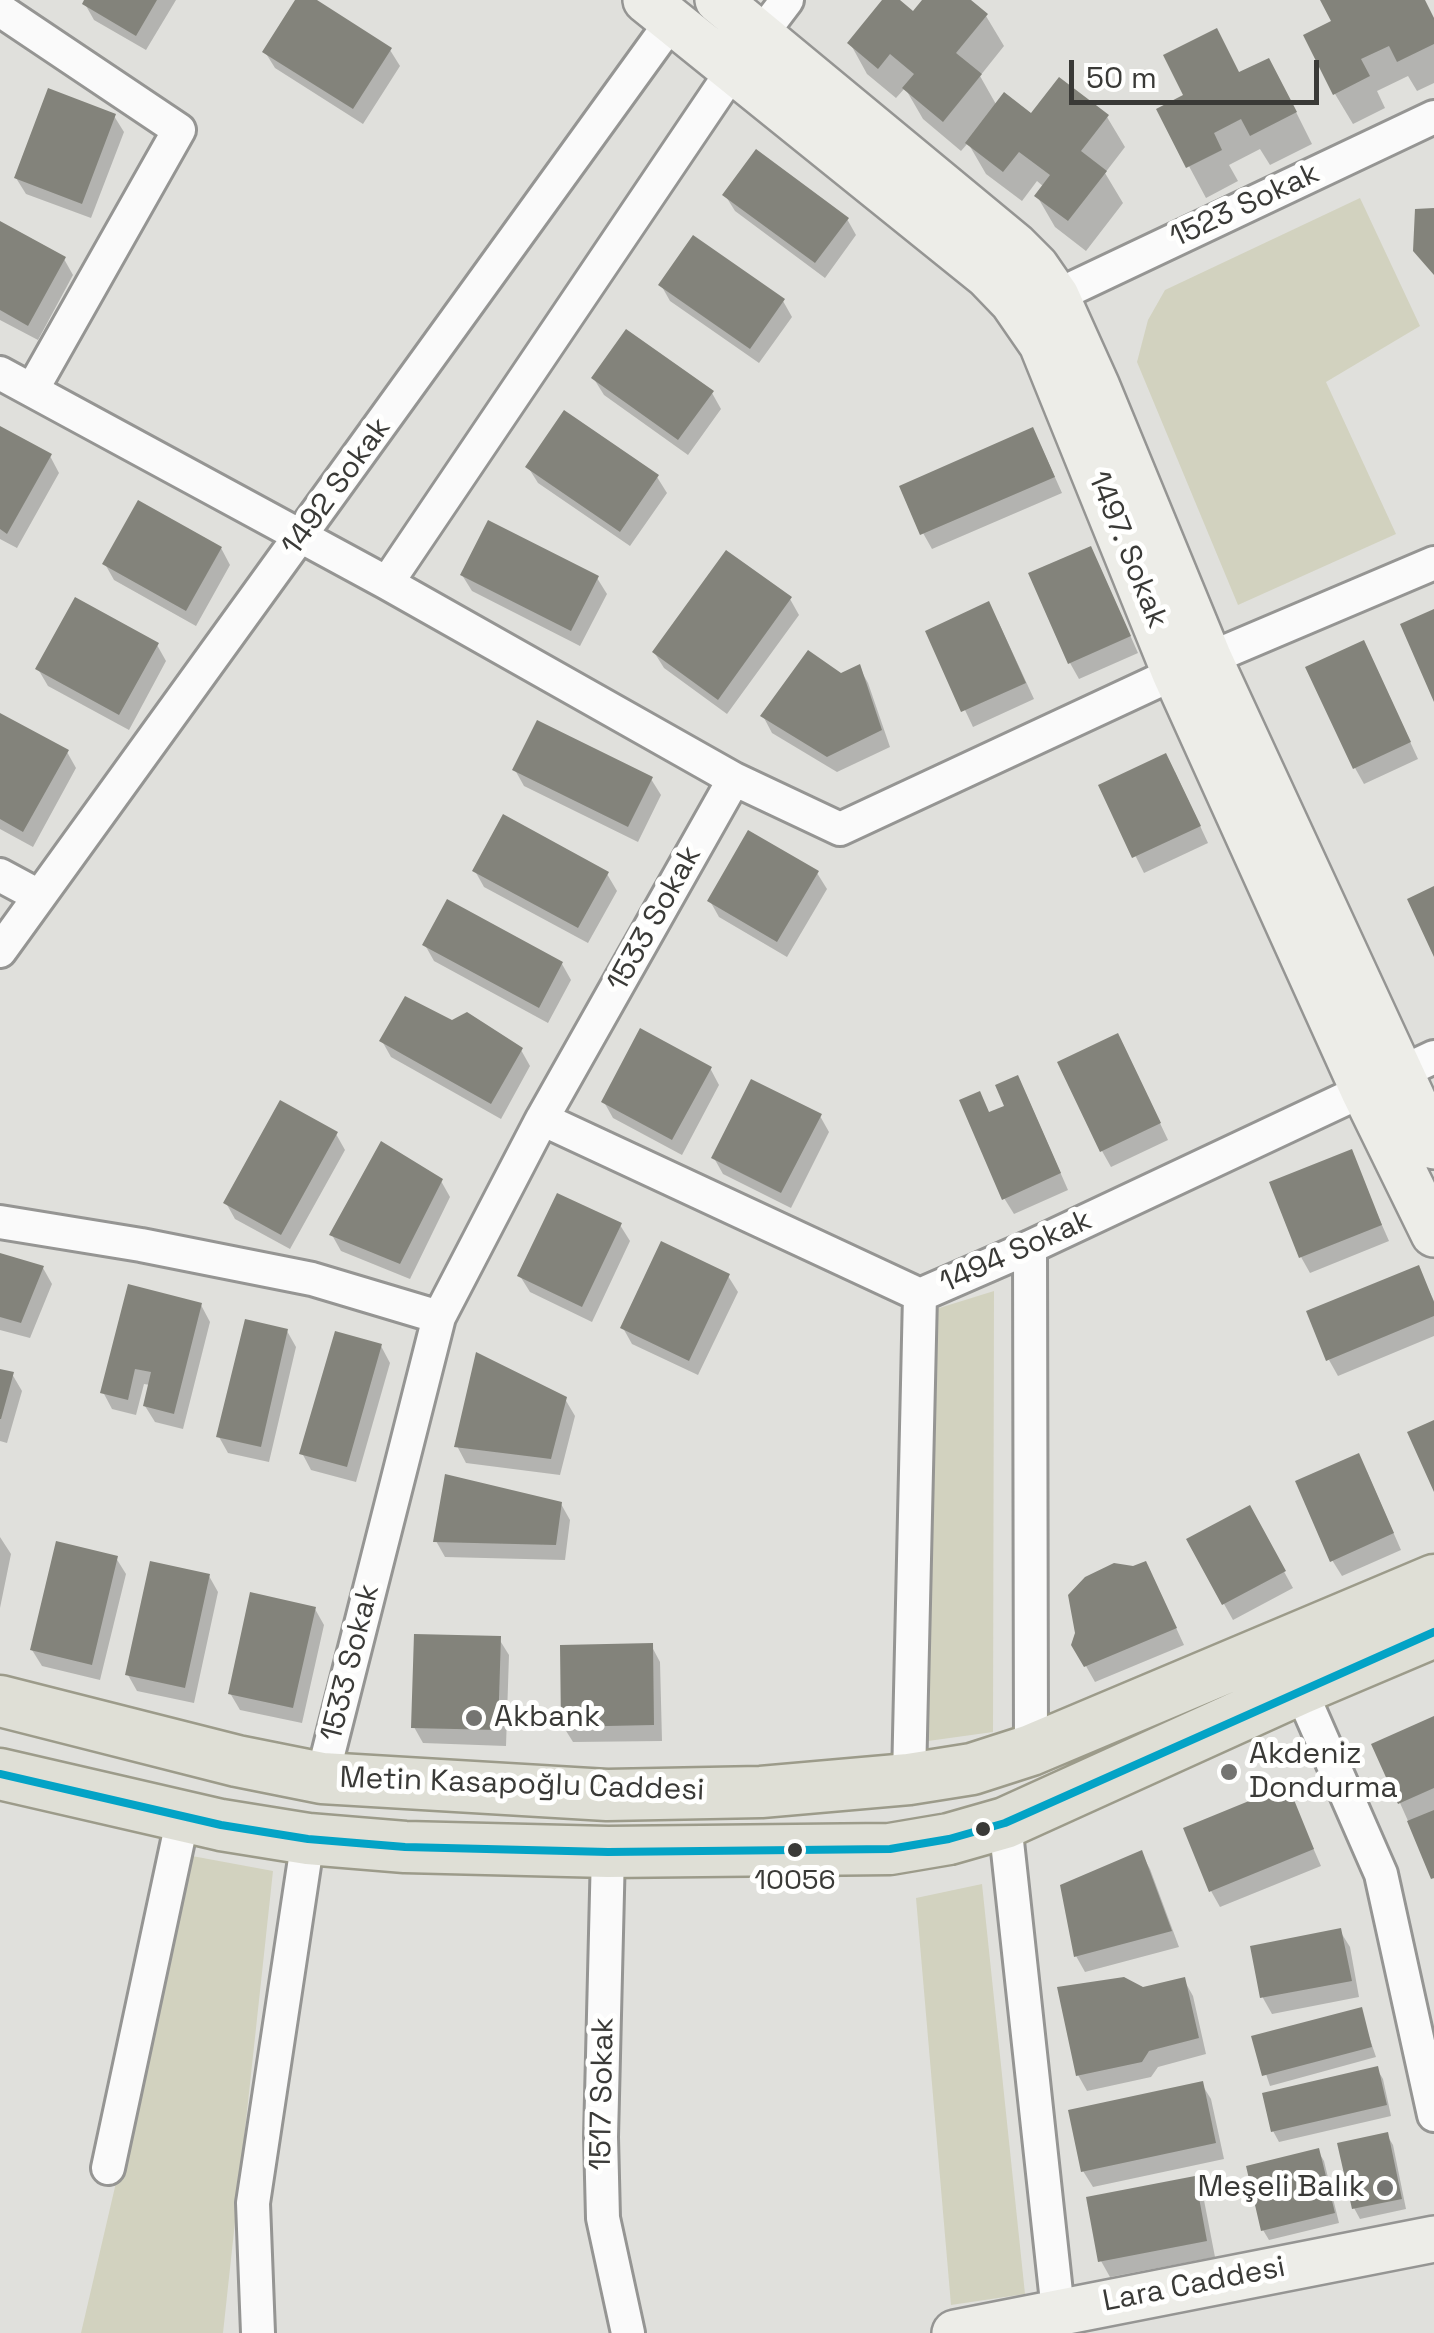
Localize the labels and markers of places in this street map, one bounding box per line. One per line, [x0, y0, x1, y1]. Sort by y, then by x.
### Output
place label: Akbank [494, 1700, 600, 1736]
marker: Akbank [463, 1707, 485, 1729]
place label: Akdeniz Dondurma [1249, 1737, 1398, 1808]
marker: Akdeniz Dondurma [1218, 1761, 1240, 1783]
unlabelled marker [973, 1819, 993, 1839]
marker: 10056 [785, 1840, 805, 1860]
place label: 10056 [754, 1864, 836, 1898]
place label: Meşeli Balık [1197, 2170, 1365, 2206]
marker: Meşeli Balık [1374, 2177, 1396, 2199]

